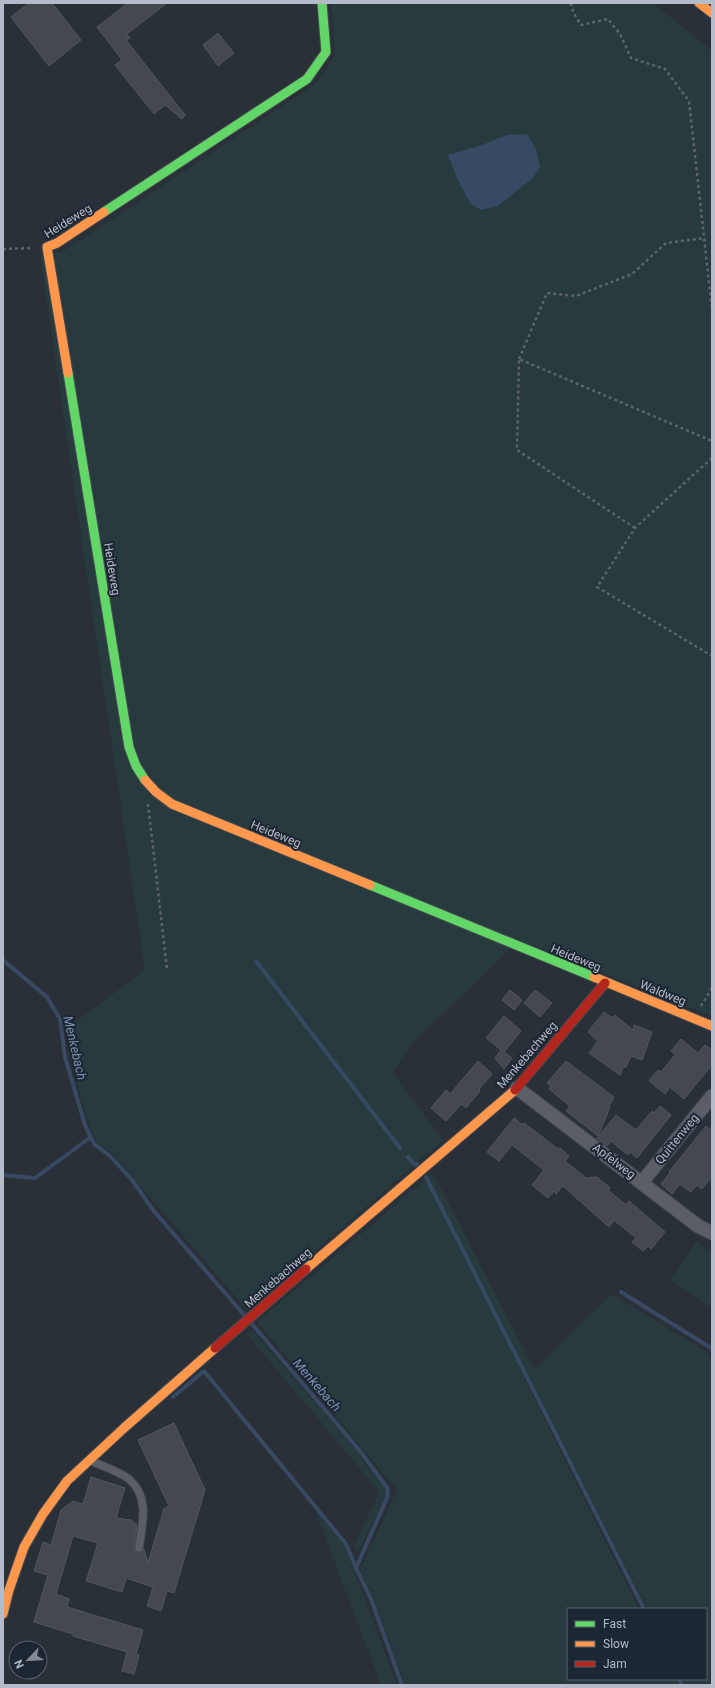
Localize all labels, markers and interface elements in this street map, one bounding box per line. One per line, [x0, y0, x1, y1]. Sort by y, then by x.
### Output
street label: Heideweg [42, 201, 94, 241]
street label: Heideweg [101, 542, 123, 596]
street label: Heideweg [249, 818, 303, 850]
street label: Heideweg [549, 942, 603, 974]
street label: Waldweg [638, 977, 688, 1009]
water label: Menkebach [60, 1015, 90, 1081]
street label: Menkebachweg [494, 1019, 560, 1091]
street label: Quittenweg [652, 1111, 702, 1167]
street label: Apfelweg [590, 1140, 638, 1182]
street label: Menkebachweg [242, 1245, 314, 1311]
water label: Menkebach [290, 1356, 344, 1415]
legend [567, 1608, 707, 1680]
text: Fast [603, 1617, 626, 1631]
text: Slow [603, 1637, 629, 1651]
north arrow [8, 1640, 48, 1680]
text: Jam [603, 1657, 627, 1671]
text: N [12, 1658, 27, 1670]

